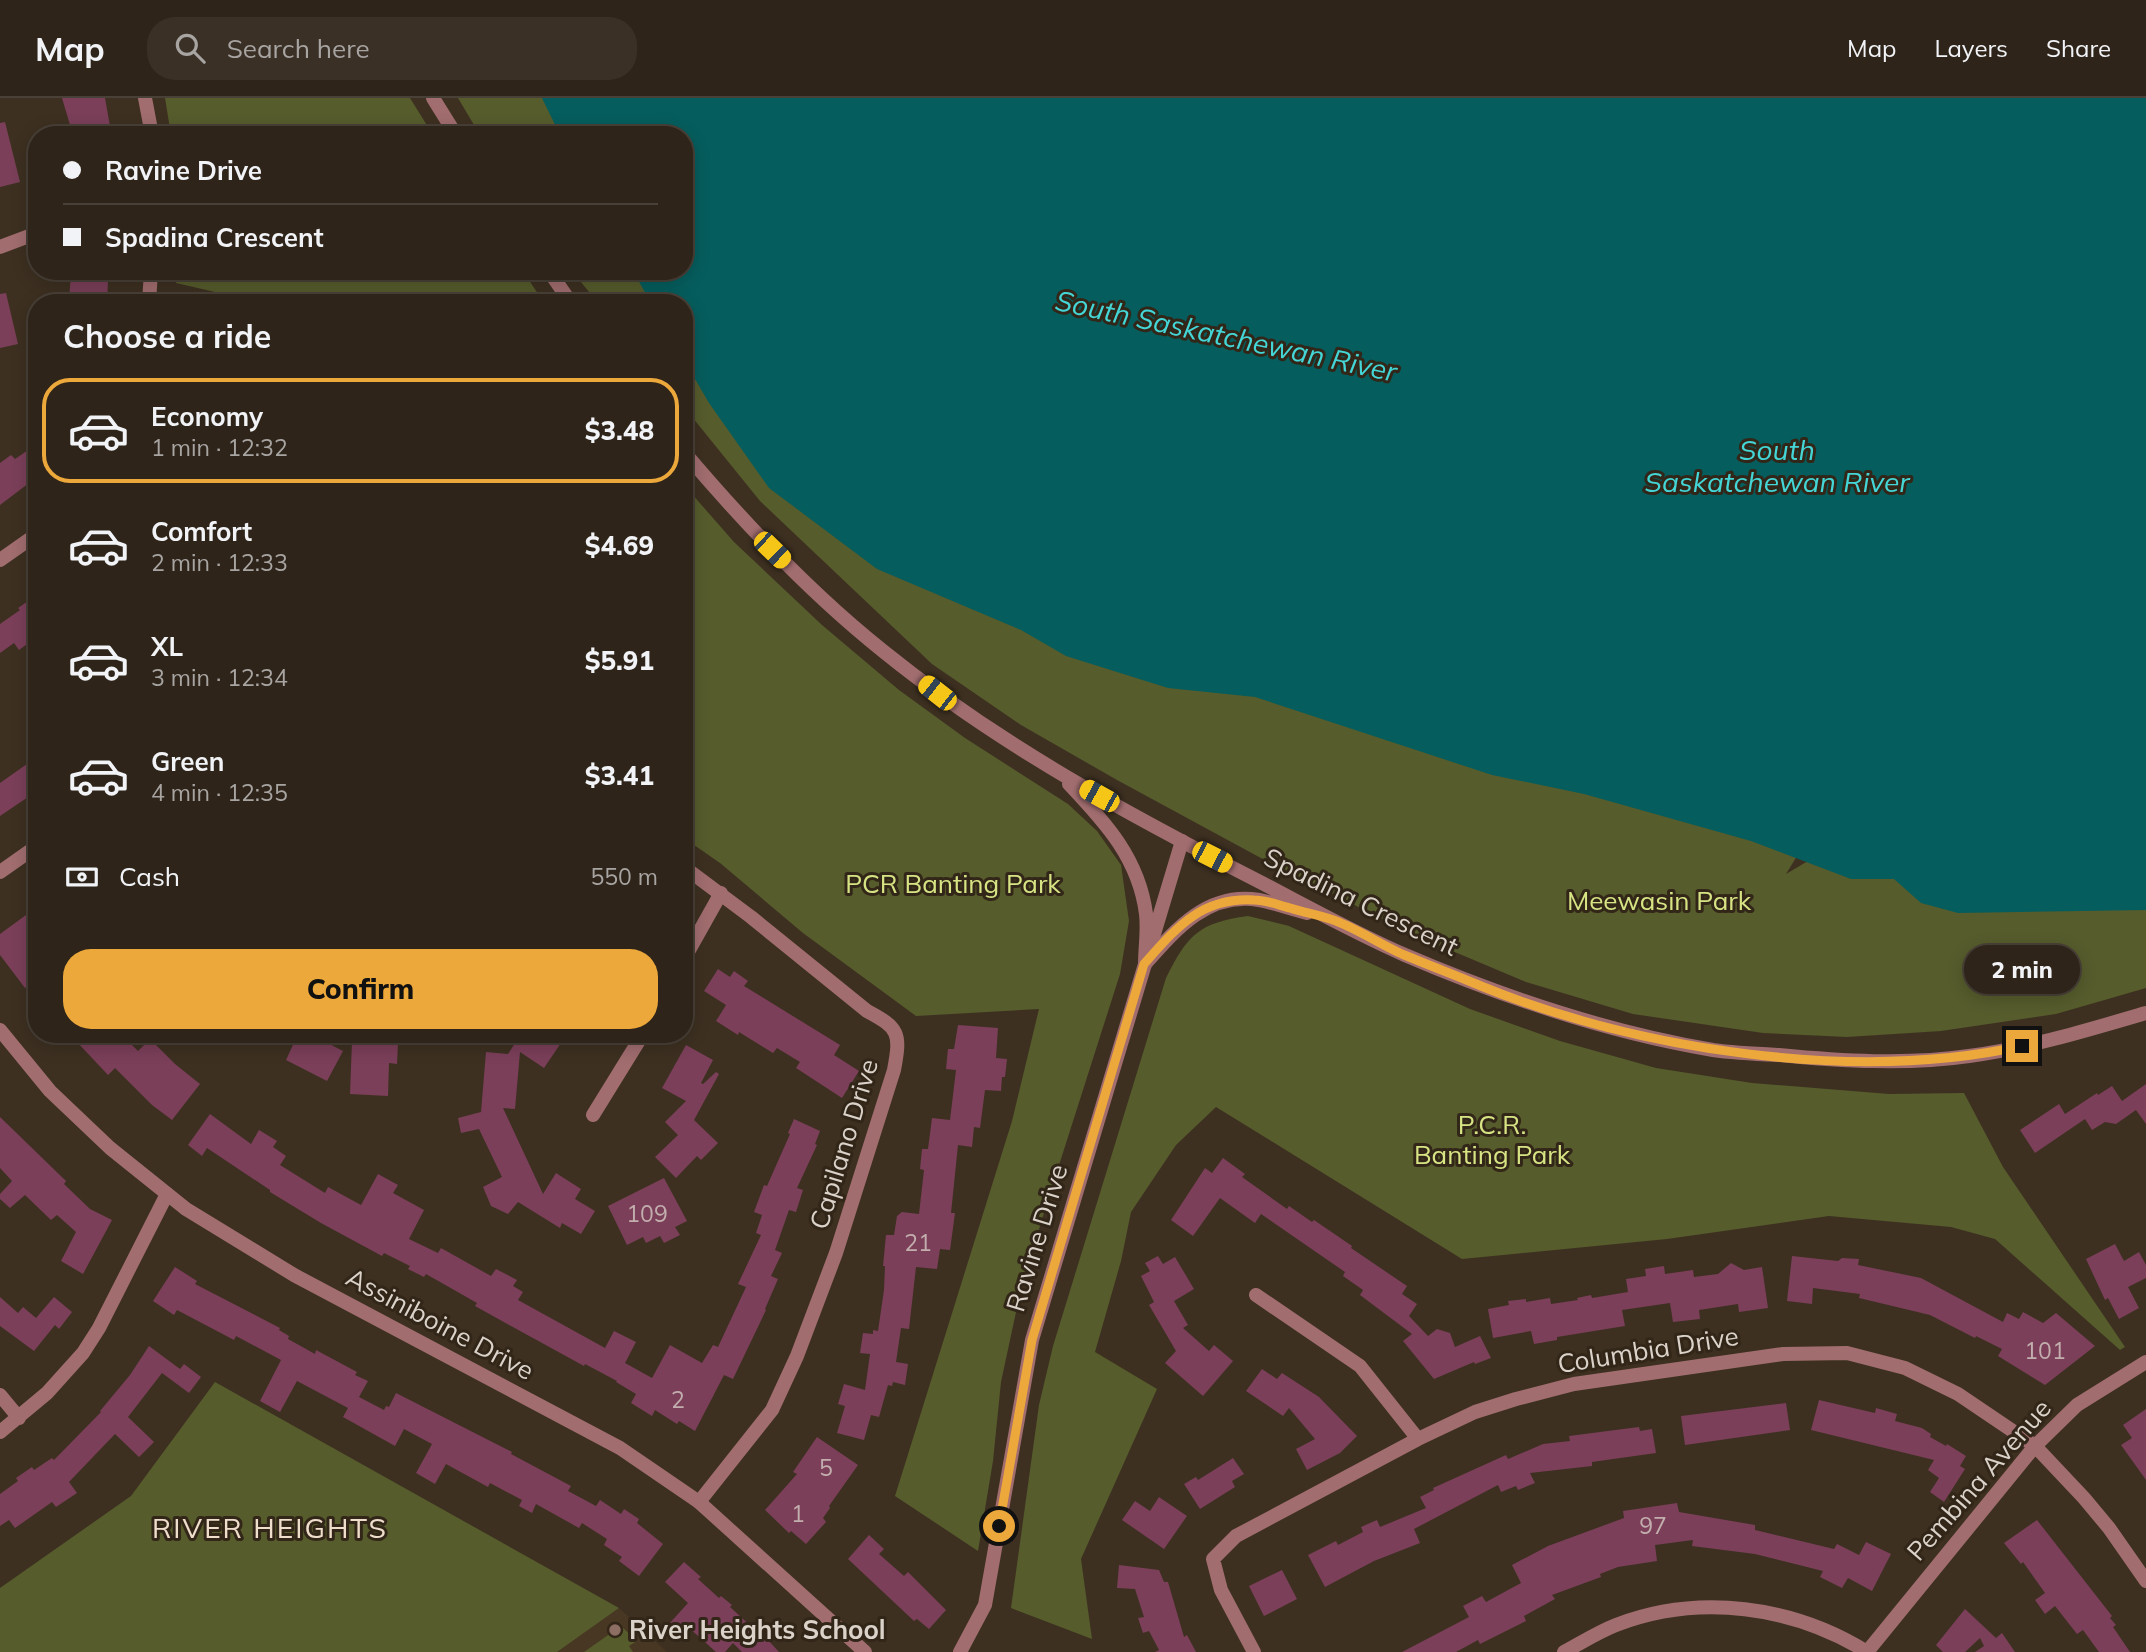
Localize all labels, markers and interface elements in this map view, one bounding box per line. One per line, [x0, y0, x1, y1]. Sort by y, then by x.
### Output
search box [147, 17, 637, 80]
text: Map [35, 28, 105, 69]
icon: search [171, 29, 209, 67]
text: Search here [227, 32, 370, 65]
text: Map [1847, 33, 1896, 63]
text: Layers [1934, 33, 2008, 63]
text: Share [2046, 33, 2111, 63]
text: Ravine Drive [105, 154, 262, 187]
text: Spadina Crescent [105, 221, 324, 254]
water label: South Saskatchewan River [1052, 282, 1402, 389]
text: Choose a ride [63, 316, 271, 356]
icon: car [67, 399, 130, 462]
text: Economy [151, 400, 263, 433]
text: $3.48 [585, 414, 654, 447]
water label: South Saskatchewan River [1645, 432, 1911, 499]
text: 1 min · 12:32 [151, 433, 288, 462]
icon: car [67, 514, 130, 577]
text: Comfort [151, 515, 252, 548]
car [750, 528, 795, 572]
text: $4.69 [585, 529, 654, 562]
text: 2 min · 12:33 [151, 548, 288, 577]
icon: car [67, 629, 130, 692]
text: XL [151, 630, 183, 663]
text: $5.91 [585, 644, 654, 677]
text: 3 min · 12:34 [151, 663, 288, 692]
car [914, 672, 961, 714]
icon: car [67, 744, 130, 807]
text: Green [151, 745, 224, 778]
text: $3.41 [585, 759, 654, 792]
car [1076, 777, 1123, 815]
text: 4 min · 12:35 [151, 778, 288, 807]
car [1189, 838, 1236, 876]
street label: Spadina Crescent [1259, 840, 1464, 963]
icon: cash [63, 858, 101, 896]
text: Cash [119, 860, 180, 893]
text: 550 m [590, 862, 658, 891]
park label: PCR Banting Park [845, 867, 1061, 900]
park label: Meewasin Park [1567, 884, 1752, 917]
callout: 2 min [1964, 944, 2080, 993]
button: Confirm [63, 949, 658, 1029]
text: 2 min [1991, 955, 2053, 984]
route end [2006, 1030, 2038, 1062]
street label: Capilano Drive [802, 1055, 885, 1233]
park label: P.C.R. Banting Park [1414, 1108, 1571, 1171]
street label: Ravine Drive [998, 1160, 1075, 1316]
house number: 109 [626, 1199, 668, 1228]
house number: 21 [904, 1228, 932, 1257]
street label: Assiniboine Drive [341, 1260, 540, 1387]
street label: Columbia Drive [1555, 1319, 1741, 1380]
house number: 101 [2024, 1336, 2066, 1365]
house number: 2 [671, 1385, 685, 1414]
street label: Pembina Avenue [1899, 1392, 2058, 1567]
house number: 5 [819, 1453, 833, 1482]
house number: 1 [791, 1499, 805, 1528]
district label: RIVER HEIGHTS [152, 1510, 388, 1545]
route start [983, 1510, 1015, 1542]
house number: 97 [1639, 1511, 1667, 1540]
place label: River Heights School [629, 1613, 886, 1646]
marker: River Heights School [607, 1622, 623, 1638]

